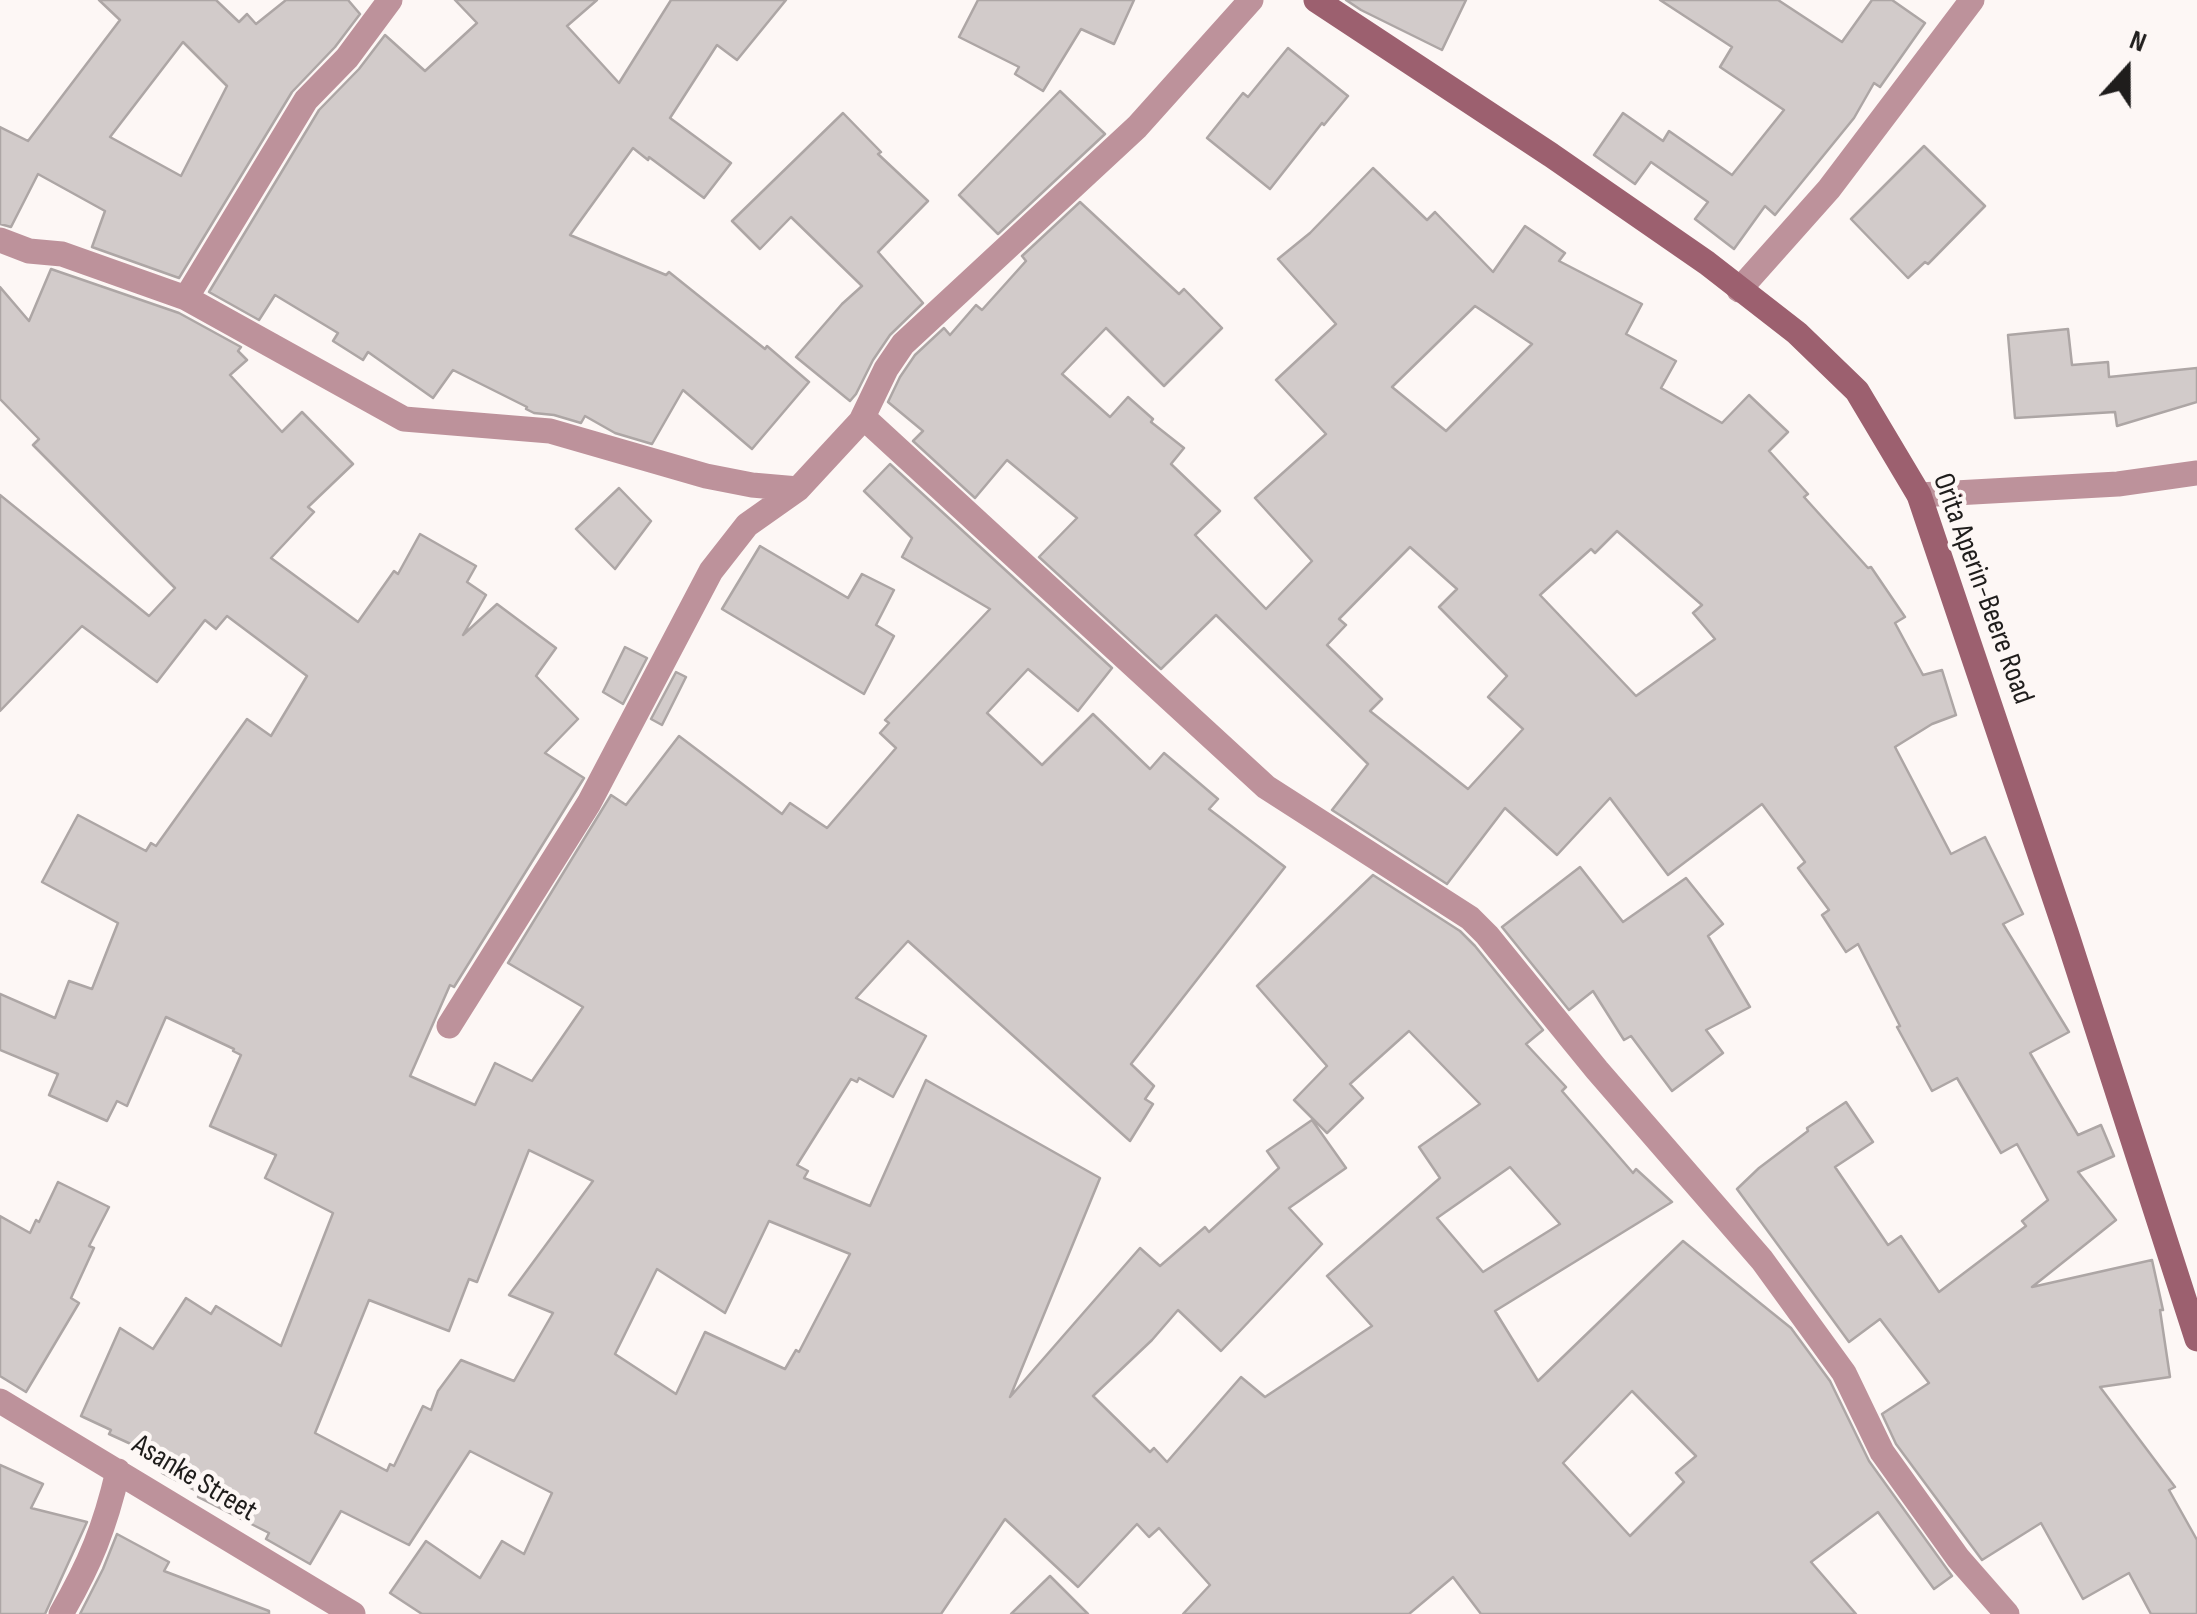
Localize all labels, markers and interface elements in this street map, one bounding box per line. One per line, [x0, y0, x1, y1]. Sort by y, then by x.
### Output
north arrow [2077, 20, 2177, 120]
text: N [2125, 23, 2151, 60]
street label: Orita Aperin-Beere Road [1924, 469, 2040, 709]
street label: Asanke Street [125, 1428, 263, 1530]

